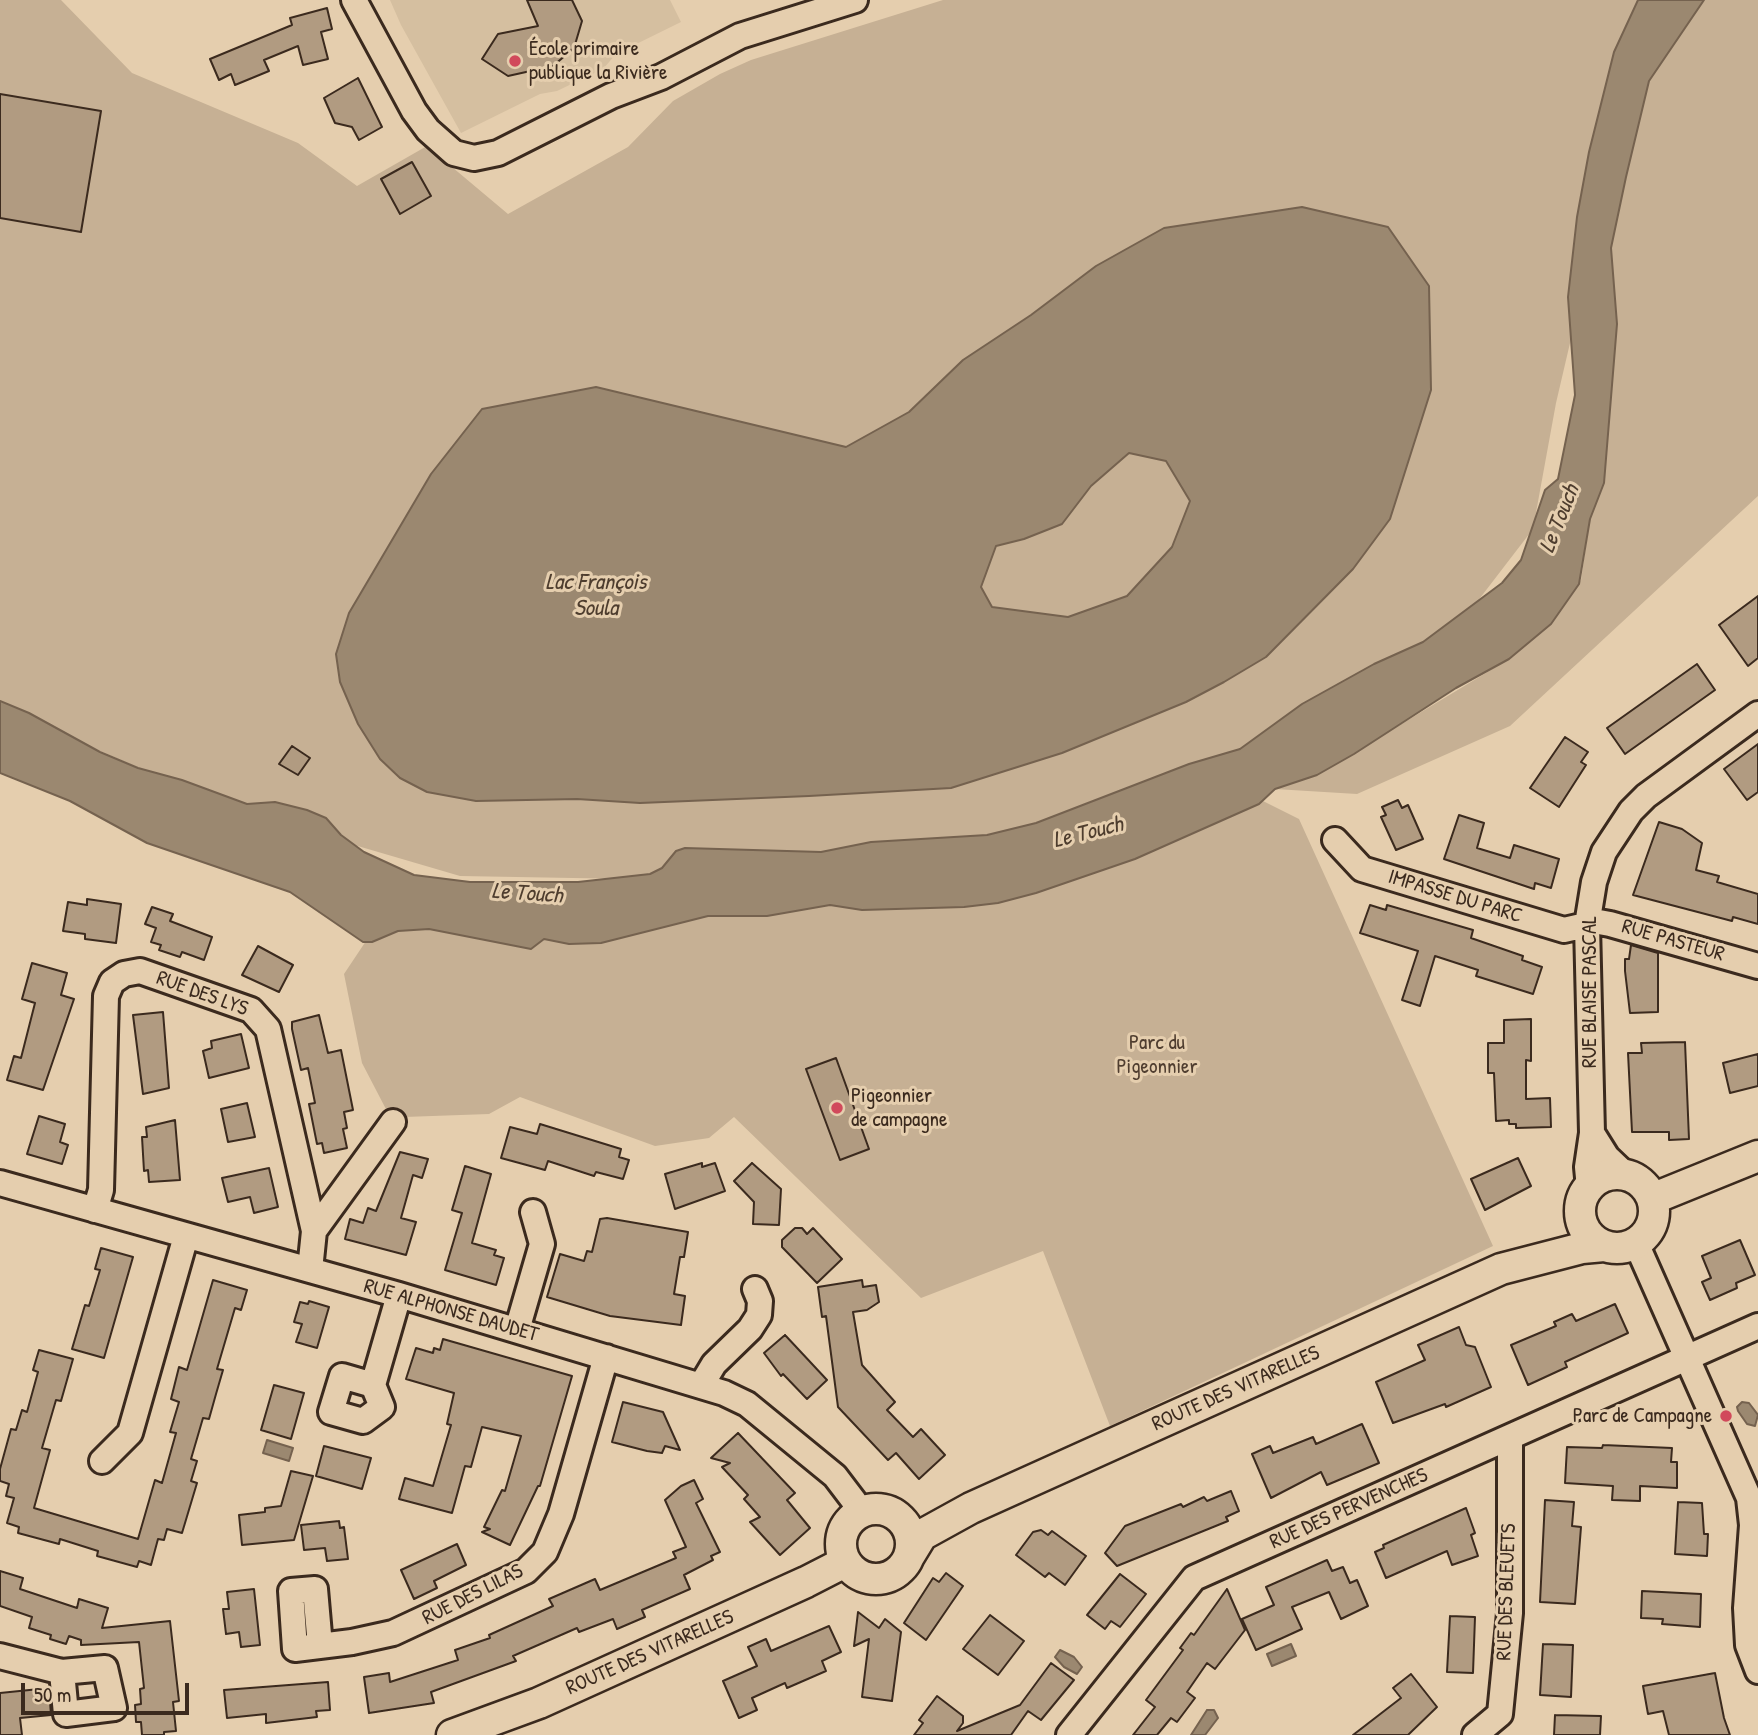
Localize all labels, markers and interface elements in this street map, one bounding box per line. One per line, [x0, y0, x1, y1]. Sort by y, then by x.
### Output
place label: École primaire publique la Rivière [529, 36, 667, 86]
marker: École primaire publique la Rivière [507, 53, 523, 69]
water label: Le Touch [1534, 481, 1586, 557]
water label: Lac François Soula [546, 569, 646, 623]
water label: Le Touch [1050, 811, 1126, 855]
street label: IMPASSE DU PARC [1385, 865, 1525, 929]
water label: Le Touch [491, 878, 563, 910]
street label: RUE PASTEUR [1619, 914, 1727, 968]
street label: RUE BLAISE PASCAL [1577, 916, 1603, 1068]
street label: RUE DES LYS [153, 966, 251, 1022]
park label: Parc du Pigeonnier [1116, 1030, 1198, 1080]
place label: Pigeonnier de campagne [851, 1083, 947, 1133]
marker: Pigeonnier de campagne [829, 1100, 845, 1116]
street label: RUE ALPHONSE DAUDET [361, 1274, 541, 1348]
street label: ROUTE DES VITARELLES [1148, 1341, 1324, 1437]
place label: Parc de Campagne [1573, 1403, 1712, 1429]
marker: Parc de Campagne [1718, 1408, 1734, 1424]
street label: RUE DES PERVENCHES [1266, 1463, 1432, 1555]
street label: RUE DES BLEUETS [1492, 1523, 1522, 1661]
street label: RUE DES LILAS [419, 1559, 527, 1631]
street label: ROUTE DES VITARELLES [562, 1605, 738, 1701]
scale bar [24, 1668, 192, 1712]
text: 50 m [34, 1680, 71, 1709]

